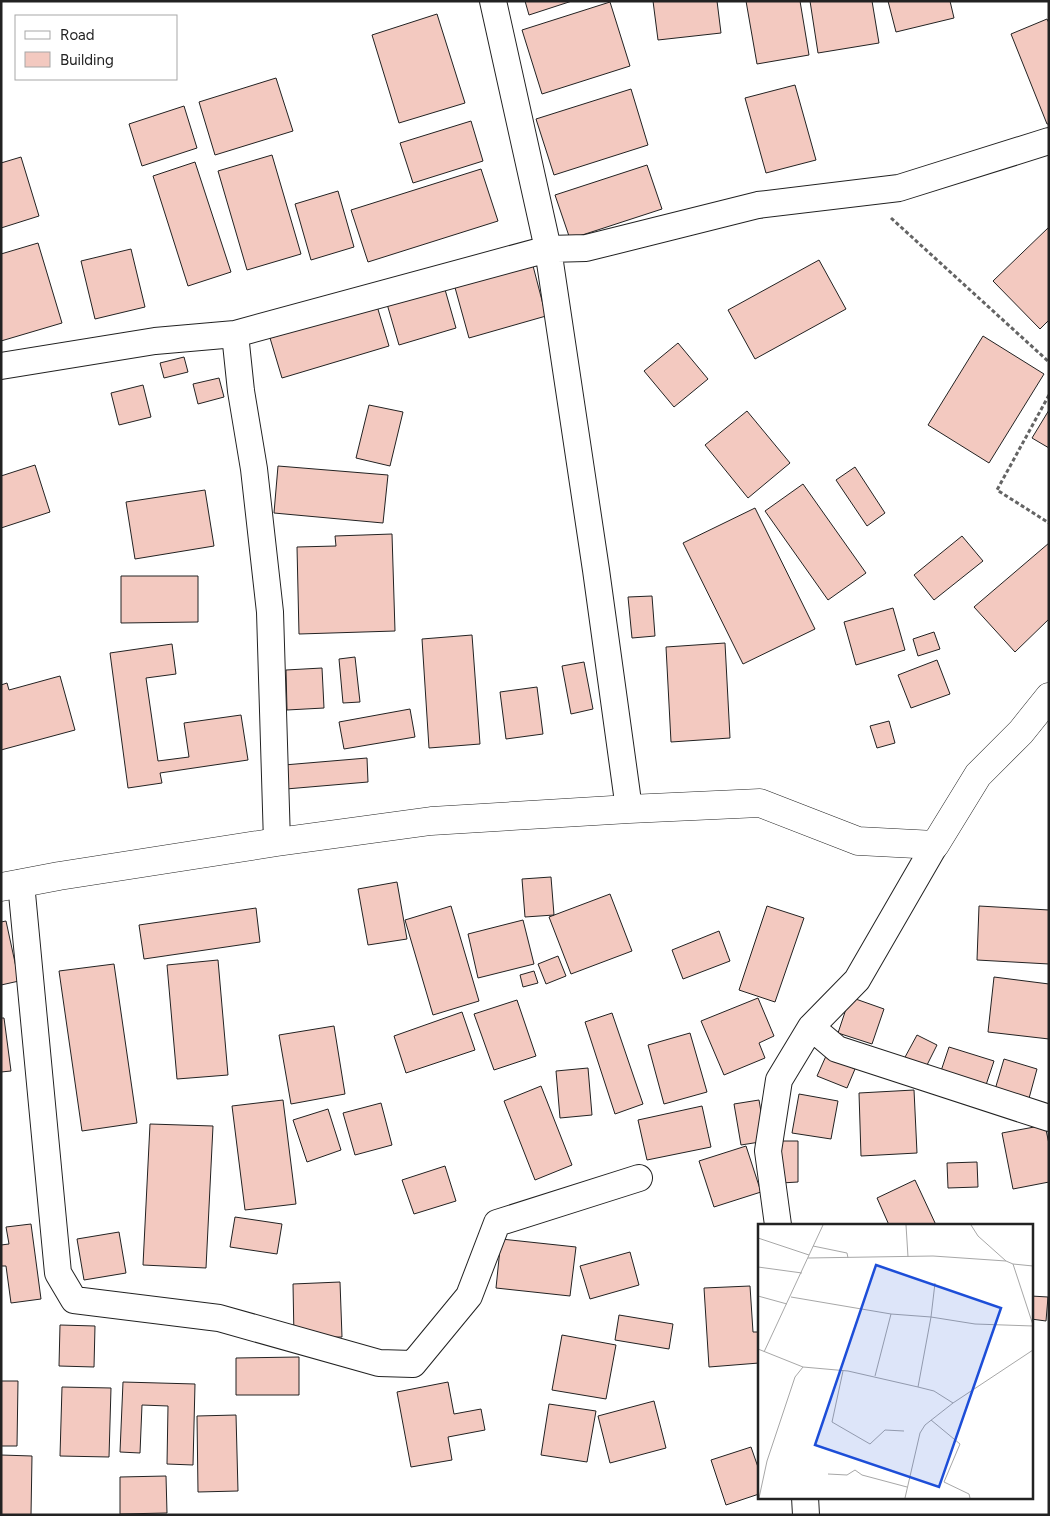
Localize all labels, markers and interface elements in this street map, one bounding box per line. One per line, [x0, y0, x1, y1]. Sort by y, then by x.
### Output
legend [15, 15, 178, 80]
text: Road [60, 26, 95, 44]
text: Building [60, 51, 114, 69]
inset map [758, 1224, 1032, 1498]

